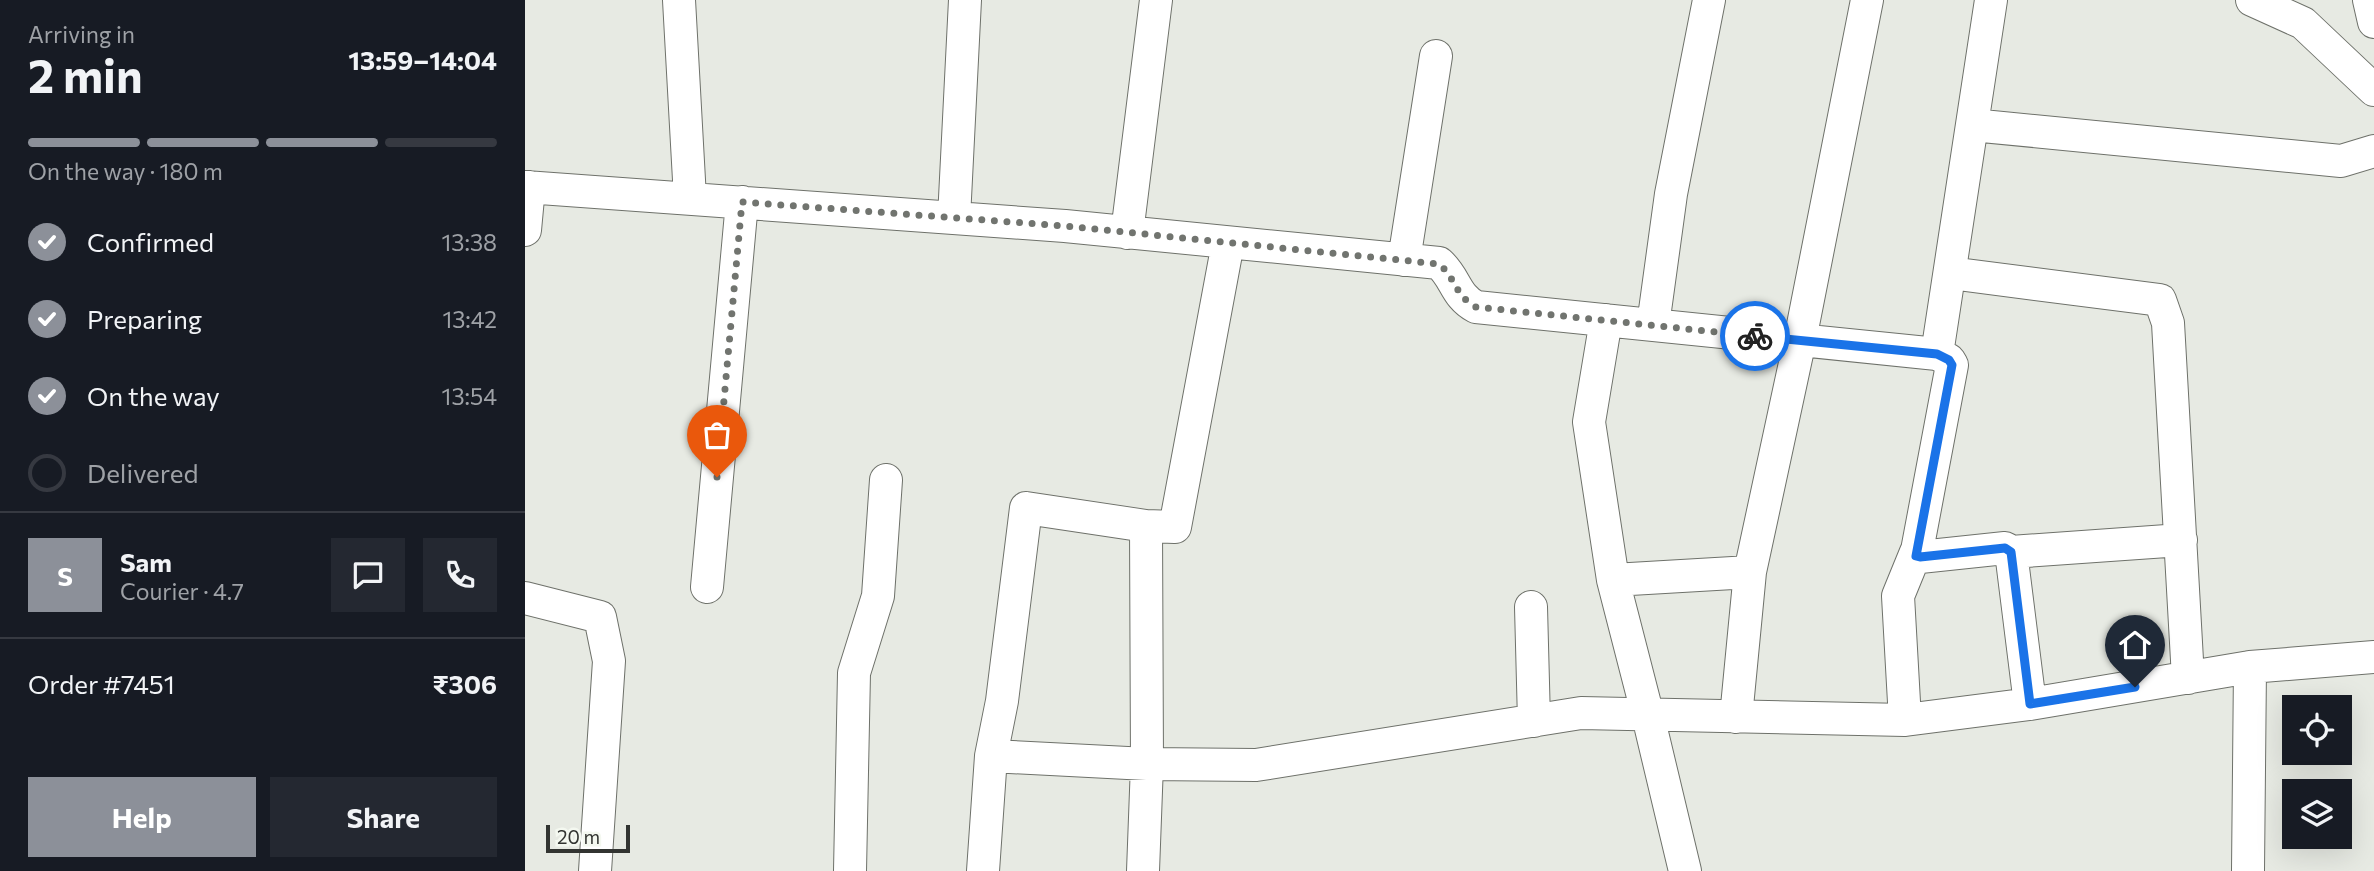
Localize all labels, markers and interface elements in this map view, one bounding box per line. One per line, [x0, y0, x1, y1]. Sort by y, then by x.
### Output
text: Arriving in [28, 20, 135, 48]
text: 13:59–14:04 [348, 44, 497, 75]
text: 2 min [28, 46, 143, 102]
text: On the way · 180 m [28, 157, 223, 185]
icon: check [28, 223, 66, 261]
text: Confirmed [87, 226, 214, 257]
text: 13:38 [442, 228, 497, 256]
icon: check [28, 300, 66, 338]
courier [1720, 301, 1790, 371]
text: Preparing [87, 303, 202, 334]
text: 13:42 [442, 305, 497, 333]
icon: bike [1736, 317, 1774, 355]
icon: check [28, 377, 66, 415]
text: On the way [87, 380, 220, 411]
text: 13:54 [442, 382, 497, 410]
pin [687, 405, 747, 477]
icon: bag [698, 416, 736, 454]
text: Delivered [87, 457, 198, 488]
button: chat [331, 538, 405, 612]
button: phone [423, 538, 497, 612]
text: Sam [120, 546, 172, 577]
text: S [57, 560, 73, 591]
text: Courier · 4.7 [120, 577, 244, 605]
pin [2105, 615, 2165, 687]
icon: home [2116, 626, 2154, 664]
text: Order #7451 [28, 668, 175, 699]
text: ₹306 [432, 668, 497, 699]
map controls [2282, 695, 2352, 849]
button: locate [2282, 695, 2352, 765]
button: Help [28, 777, 256, 857]
button: Share [270, 777, 497, 857]
button: layers [2282, 779, 2352, 849]
scale bar [546, 822, 630, 854]
text: 20 m [557, 825, 600, 848]

